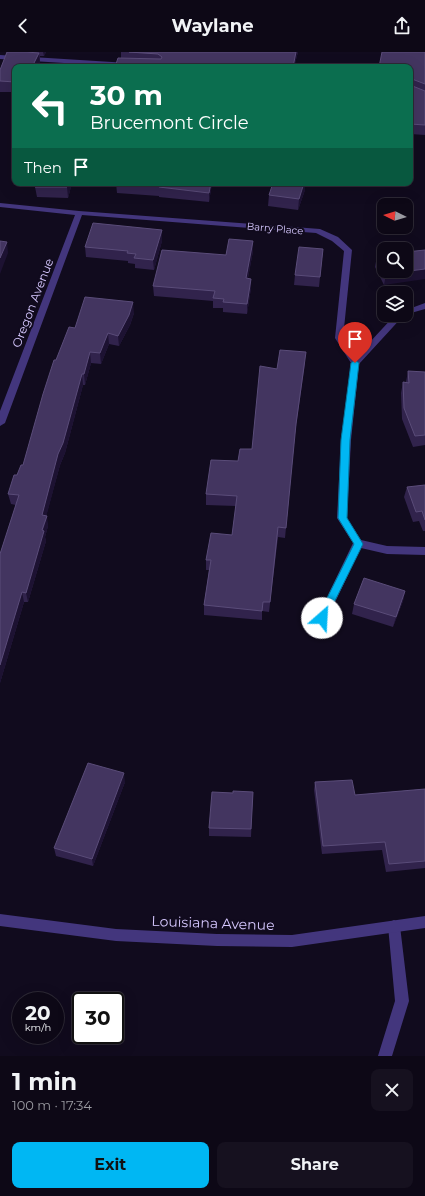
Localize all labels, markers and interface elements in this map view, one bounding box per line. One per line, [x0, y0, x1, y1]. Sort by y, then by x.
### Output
icon: back [12, 15, 34, 37]
text: Waylane [171, 15, 254, 37]
icon: share [391, 15, 413, 37]
text: 30 m [90, 78, 163, 112]
icon: left [24, 80, 76, 132]
text: Brucemont Circle [90, 112, 249, 134]
icon: arrive [70, 156, 92, 178]
text: Then [24, 158, 62, 177]
north arrow [377, 198, 413, 234]
map controls [377, 198, 413, 322]
street label: Barry Place [246, 220, 304, 237]
button: search [377, 242, 413, 278]
street label: Oregon Avenue [9, 256, 56, 350]
button: layers [377, 286, 413, 322]
pin [338, 322, 372, 363]
icon: arrive [344, 328, 366, 350]
position arrow [301, 597, 343, 639]
street label: Louisiana Avenue [151, 912, 275, 934]
speed limit sign: 30 [72, 992, 124, 1044]
text: 20 [25, 1001, 51, 1025]
text: km/h [25, 1021, 51, 1034]
text: 1 min [12, 1067, 77, 1096]
button: close [371, 1069, 413, 1111]
text: 100 m · 17:34 [12, 1097, 92, 1113]
button: Exit [12, 1142, 209, 1188]
button: Share [217, 1142, 413, 1188]

